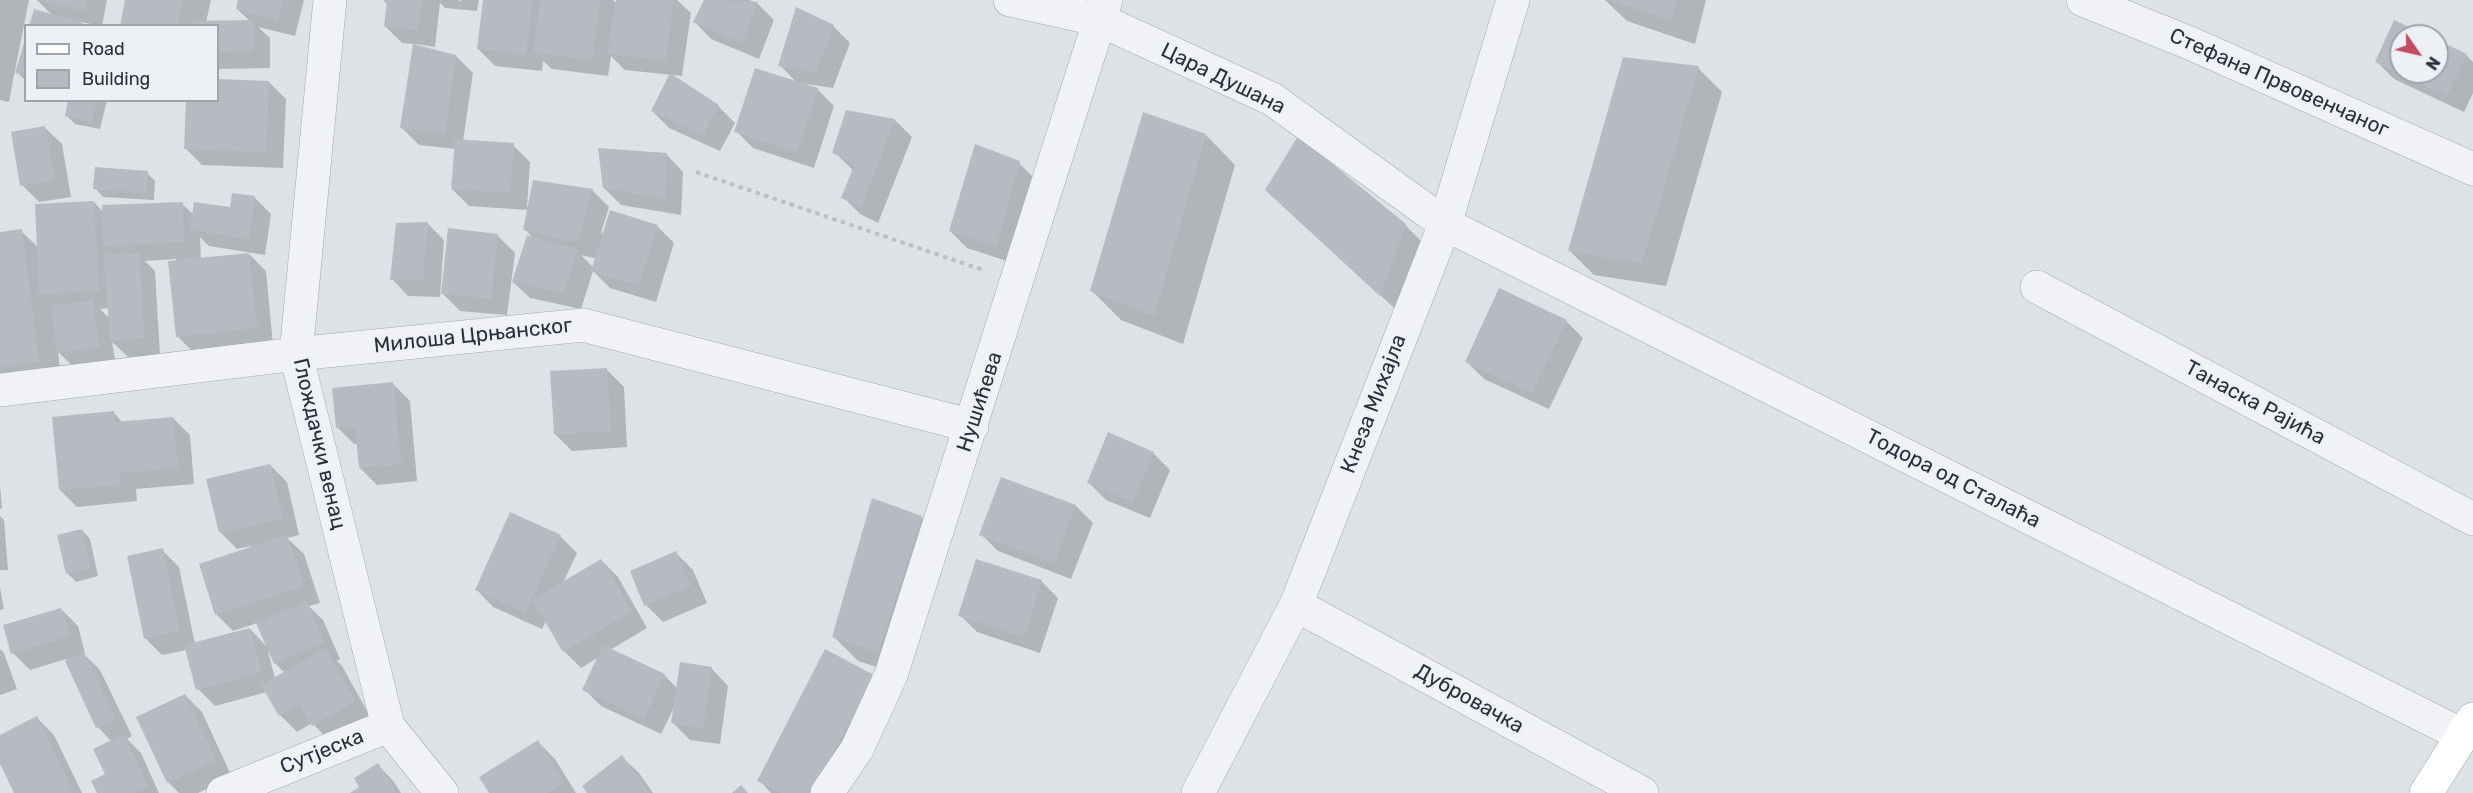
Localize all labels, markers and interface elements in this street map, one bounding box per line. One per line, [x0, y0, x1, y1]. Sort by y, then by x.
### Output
street label: Стефана Првовенчаног [2165, 23, 2393, 143]
legend [24, 24, 219, 102]
north arrow [2389, 24, 2449, 84]
text: Road [82, 38, 125, 60]
street label: Цара Душана [1157, 38, 1289, 120]
text: N [2422, 53, 2444, 73]
text: Building [82, 68, 150, 90]
street label: Милоша Црњанског [373, 313, 573, 359]
street label: Кнеза Михајла [1336, 331, 1412, 477]
street label: Нушићева [952, 349, 1008, 455]
street label: Танаска Рајића [2180, 355, 2330, 451]
street label: Глождачки венац [287, 356, 351, 532]
street label: Тодора од Сталаћа [1861, 424, 2045, 534]
street label: Дубровачка [1410, 659, 1528, 739]
street label: Сутјеска [277, 724, 367, 780]

